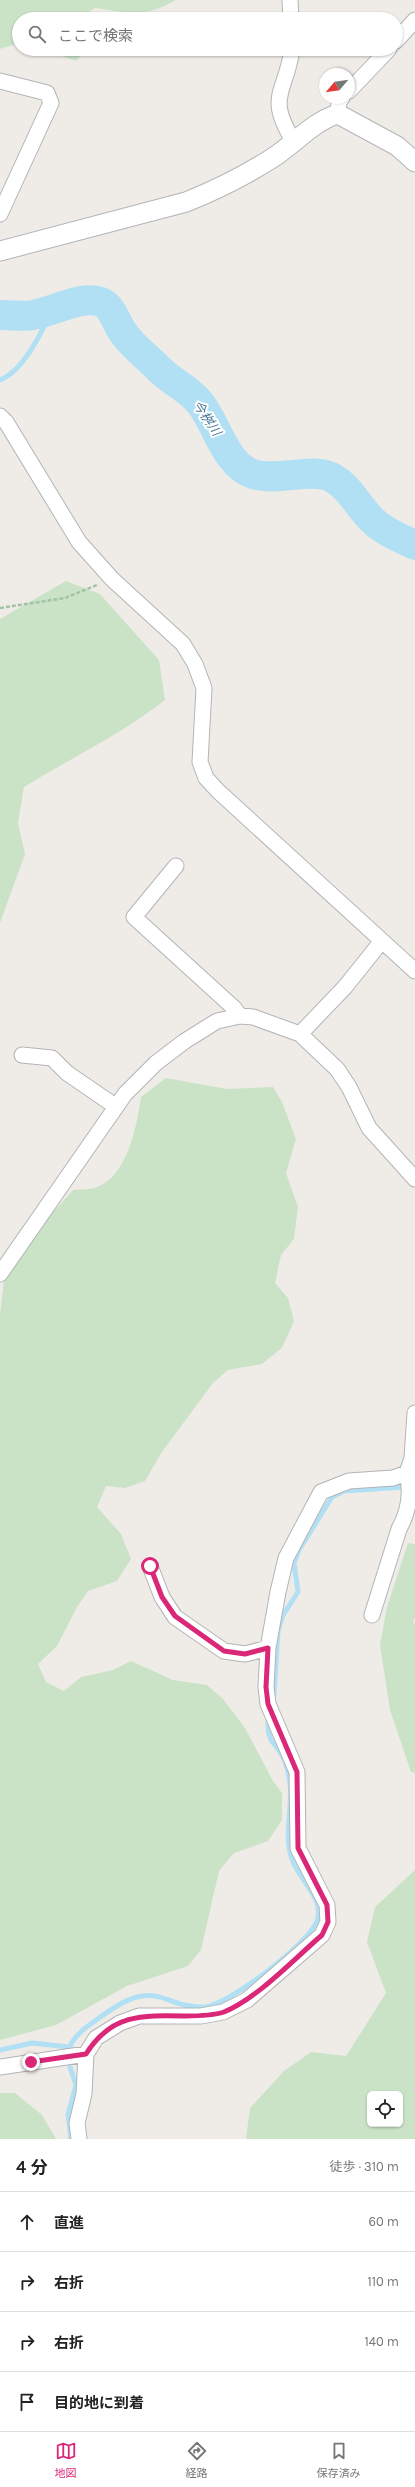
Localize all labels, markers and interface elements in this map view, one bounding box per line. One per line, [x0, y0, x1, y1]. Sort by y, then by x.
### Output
search box [12, 12, 403, 56]
icon: search [26, 23, 48, 45]
text: ここで検索 [58, 27, 133, 45]
north arrow [319, 68, 355, 104]
water label: 今桝川 [190, 398, 225, 440]
route start [141, 1557, 159, 1575]
route end [22, 2053, 40, 2071]
map controls [367, 2091, 403, 2127]
button: locate [367, 2091, 403, 2127]
text: 4 分 [16, 2157, 47, 2177]
text: 徒歩 · 310 m [330, 2159, 399, 2174]
icon: ahead [16, 2211, 38, 2233]
text: 直進 [54, 2214, 84, 2232]
text: 60 m [369, 2214, 399, 2229]
icon: right [16, 2271, 38, 2293]
text: 右折 [54, 2274, 84, 2292]
text: 110 m [367, 2274, 399, 2289]
icon: right [16, 2331, 38, 2353]
text: 右折 [54, 2334, 84, 2352]
text: 140 m [364, 2334, 399, 2349]
icon: arrive [16, 2391, 38, 2413]
text: 目的地に到着 [54, 2394, 144, 2412]
tab: 地図 [55, 2440, 77, 2480]
tab: 経路 [186, 2440, 208, 2480]
tab: 保存済み [317, 2440, 361, 2480]

